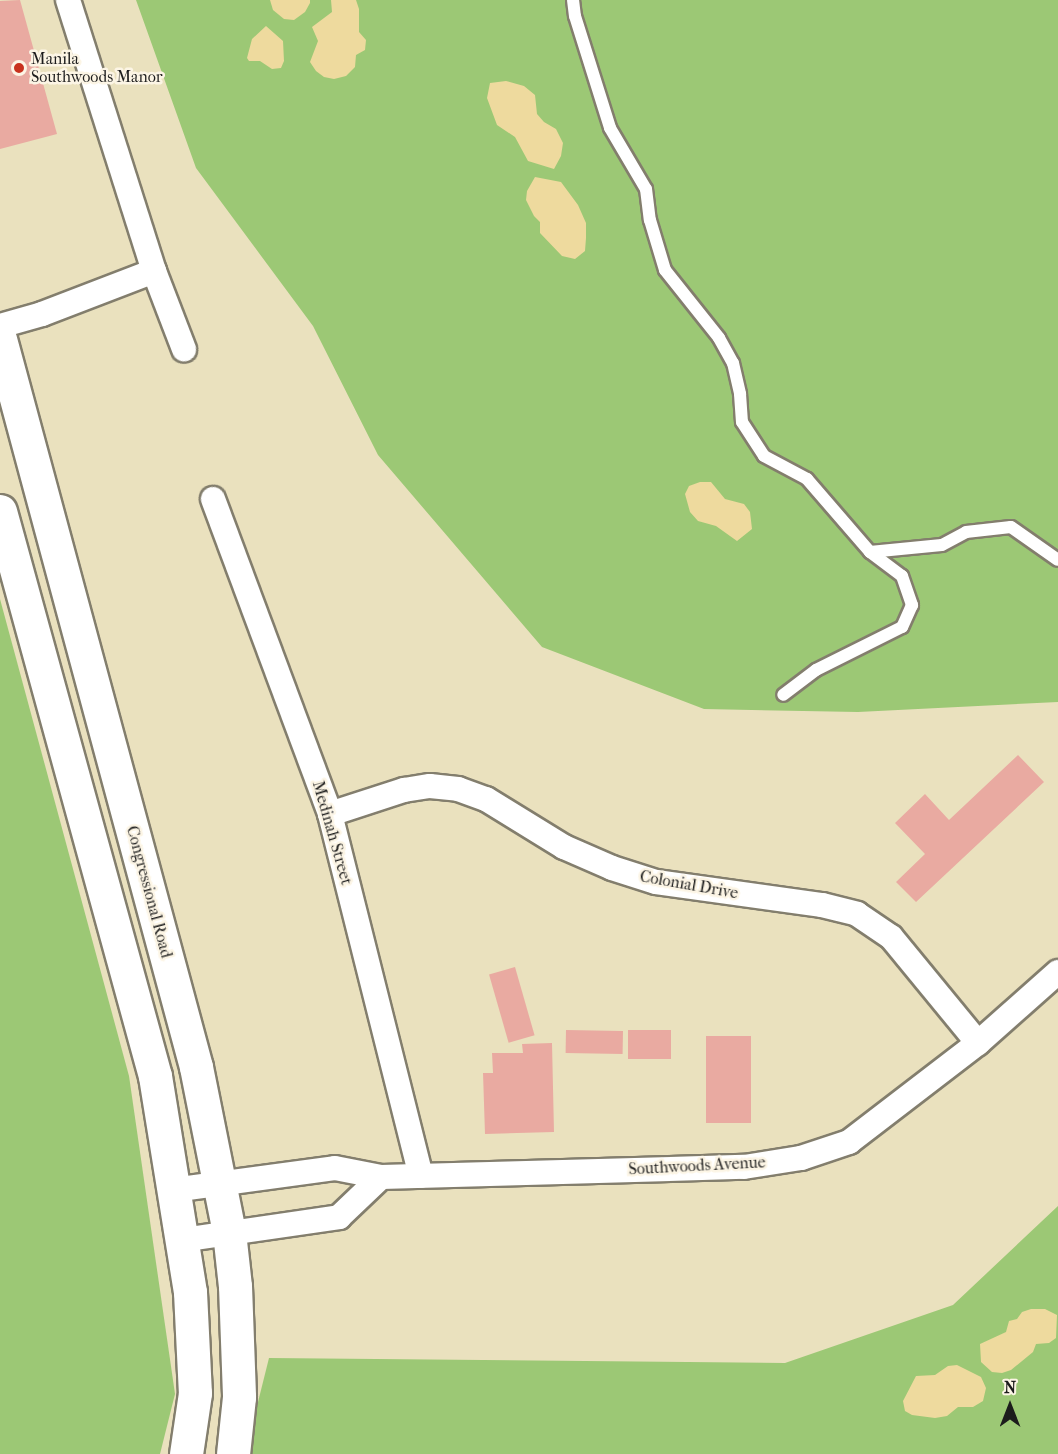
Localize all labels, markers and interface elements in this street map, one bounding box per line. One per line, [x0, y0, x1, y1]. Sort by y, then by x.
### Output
place label: Manila Southwoods Manor [31, 49, 163, 87]
marker: Manila Southwoods Manor [12, 61, 26, 75]
street label: Medinah Street [308, 779, 356, 887]
street label: Congressional Road [122, 824, 176, 960]
street label: Colonial Drive [638, 867, 740, 903]
street label: Southwoods Avenue [628, 1153, 766, 1179]
north arrow [980, 1376, 1040, 1436]
text: N [1004, 1378, 1016, 1397]

